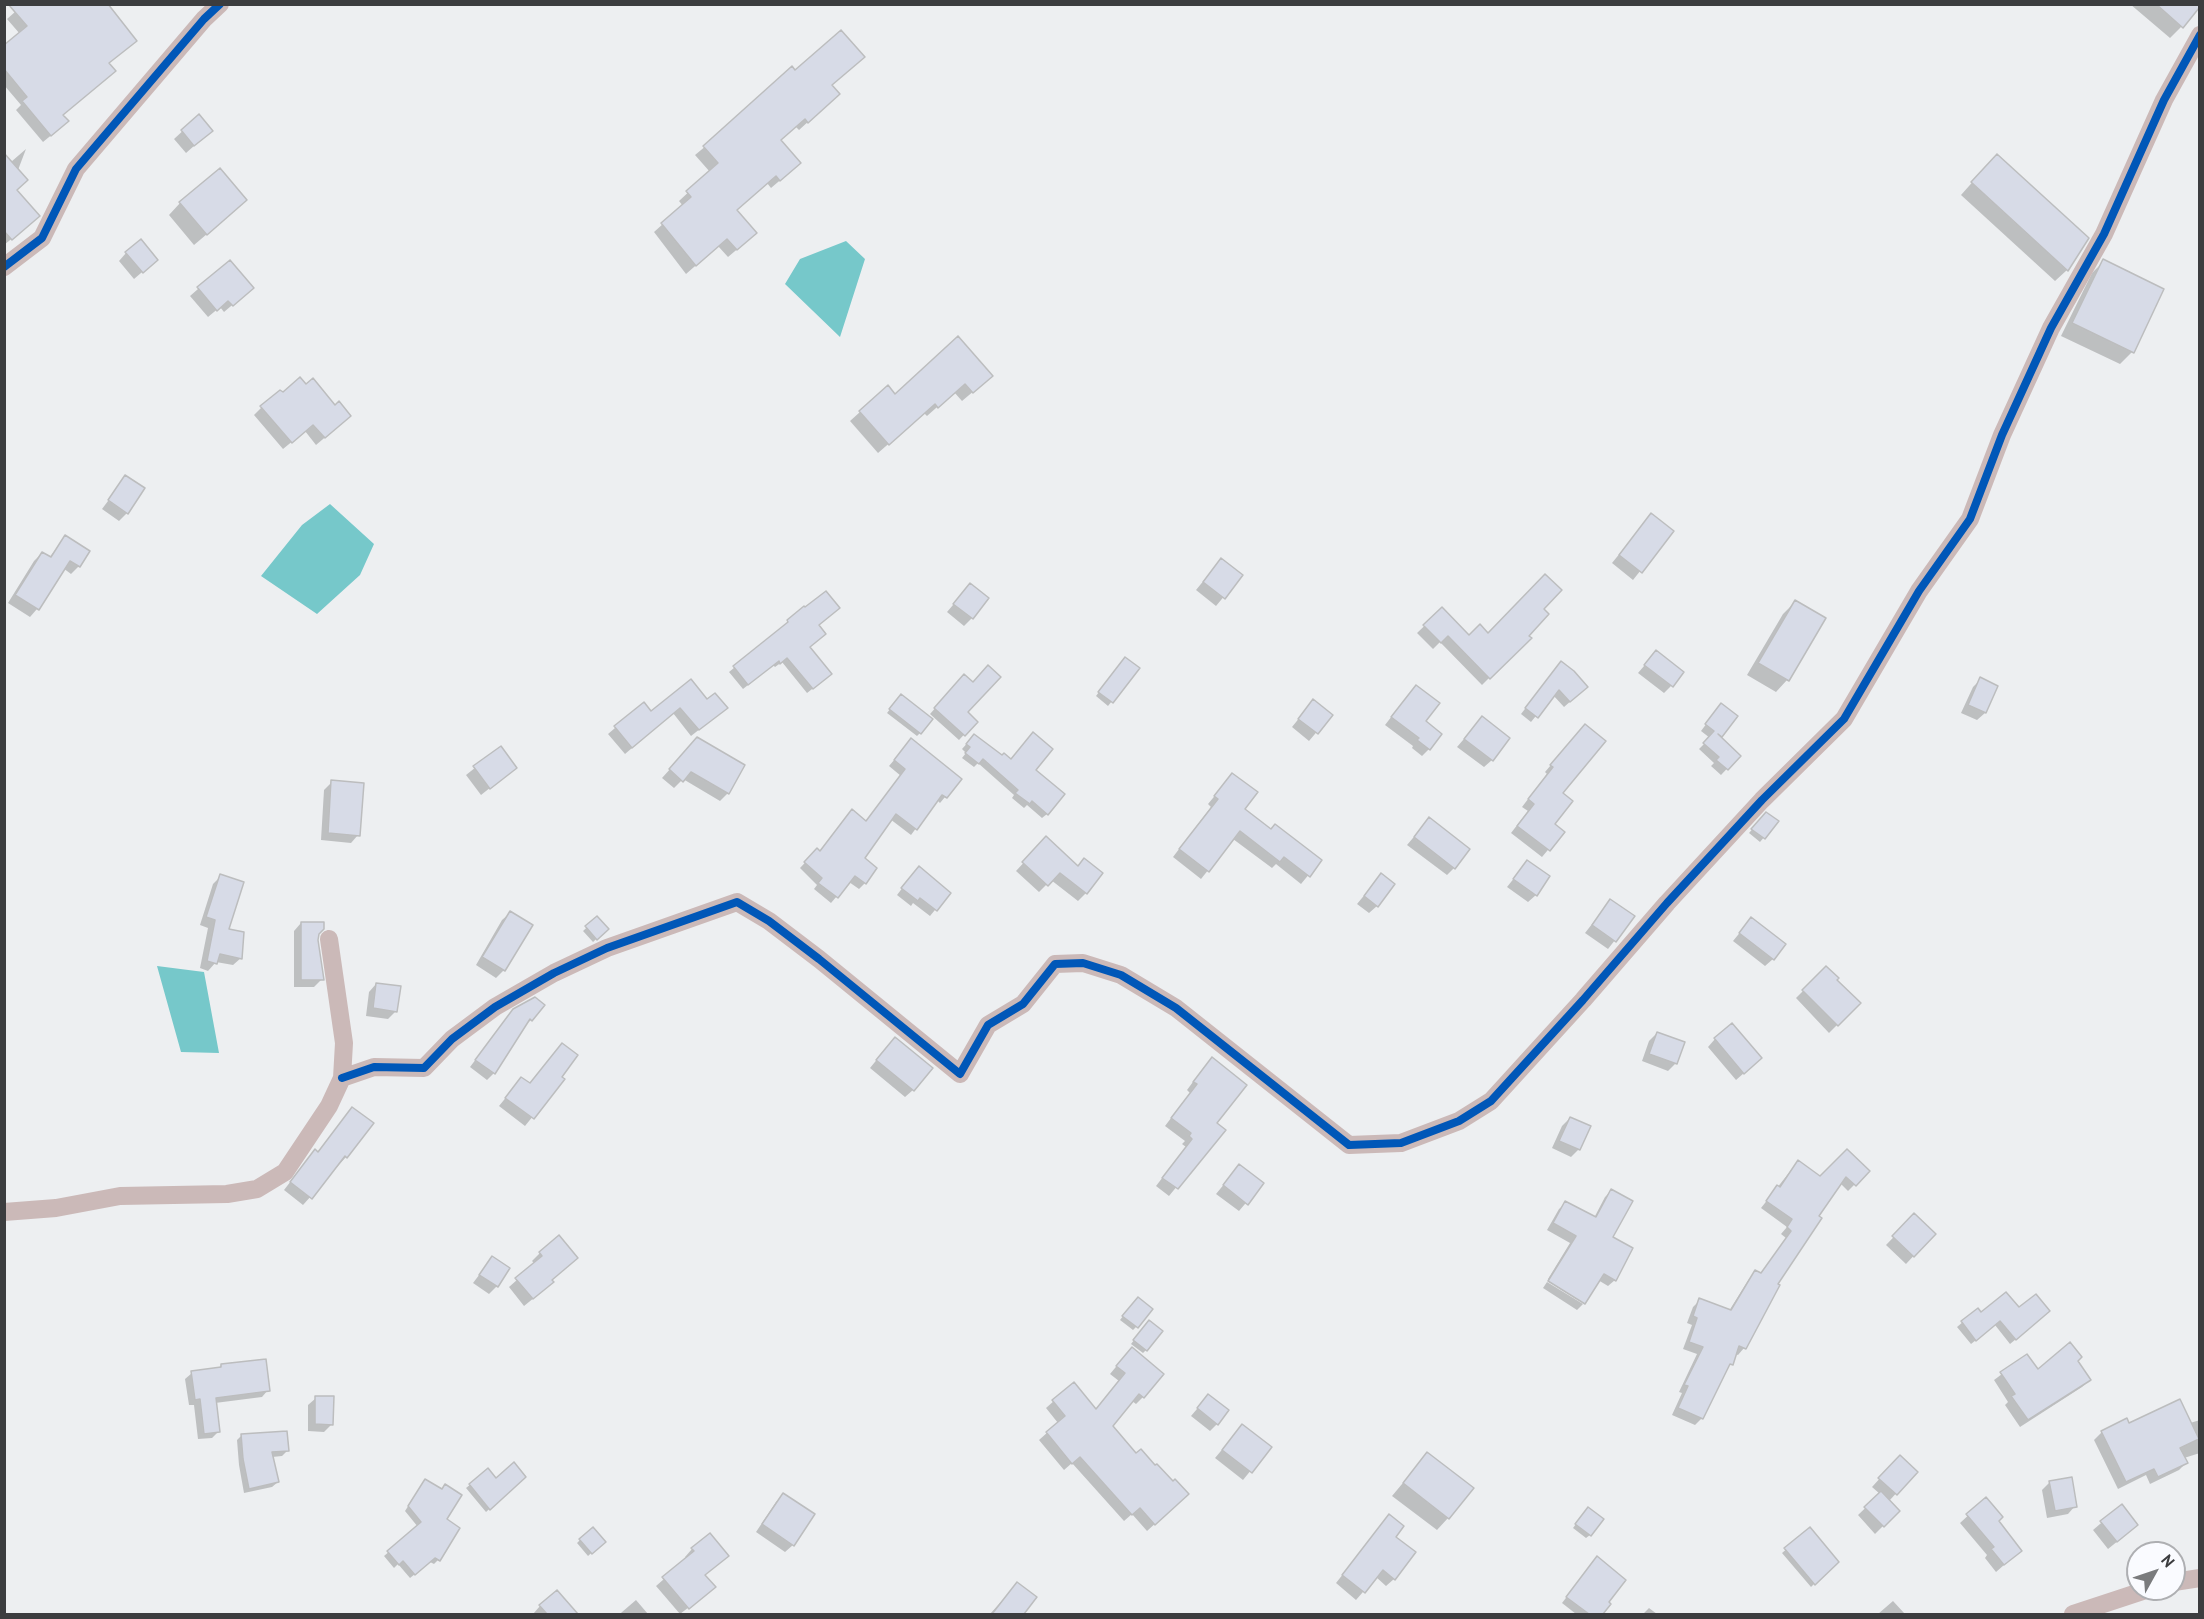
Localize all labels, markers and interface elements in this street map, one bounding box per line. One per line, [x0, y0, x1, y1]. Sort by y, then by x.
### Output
north arrow [2126, 1541, 2186, 1601]
text: N [2157, 1550, 2179, 1571]

